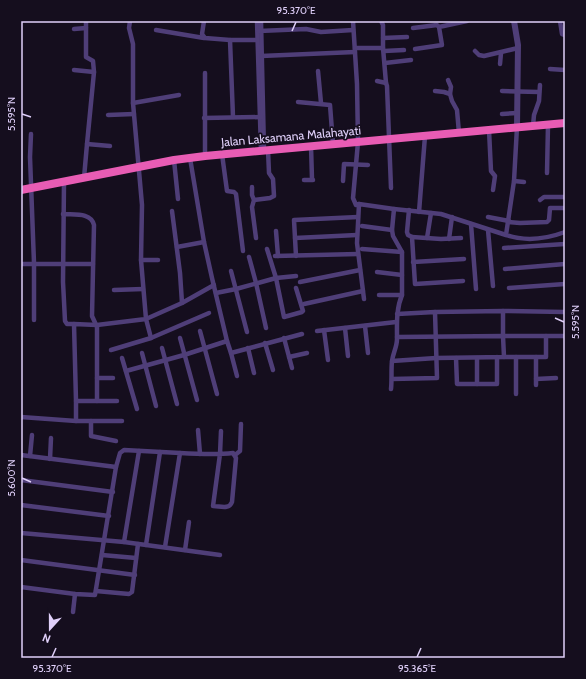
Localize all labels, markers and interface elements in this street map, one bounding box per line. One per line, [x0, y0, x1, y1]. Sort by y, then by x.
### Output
text: 95.370°E [277, 4, 316, 17]
text: 5.595°N [5, 97, 18, 131]
street label: Jalan Laksamana Malahayati [219, 122, 362, 150]
text: 5.595°N [569, 305, 582, 339]
text: 5.600°N [5, 459, 18, 497]
north arrow [30, 609, 70, 649]
text: N [40, 630, 53, 646]
text: 95.370°E [33, 662, 72, 675]
text: 95.365°E [398, 662, 437, 675]

